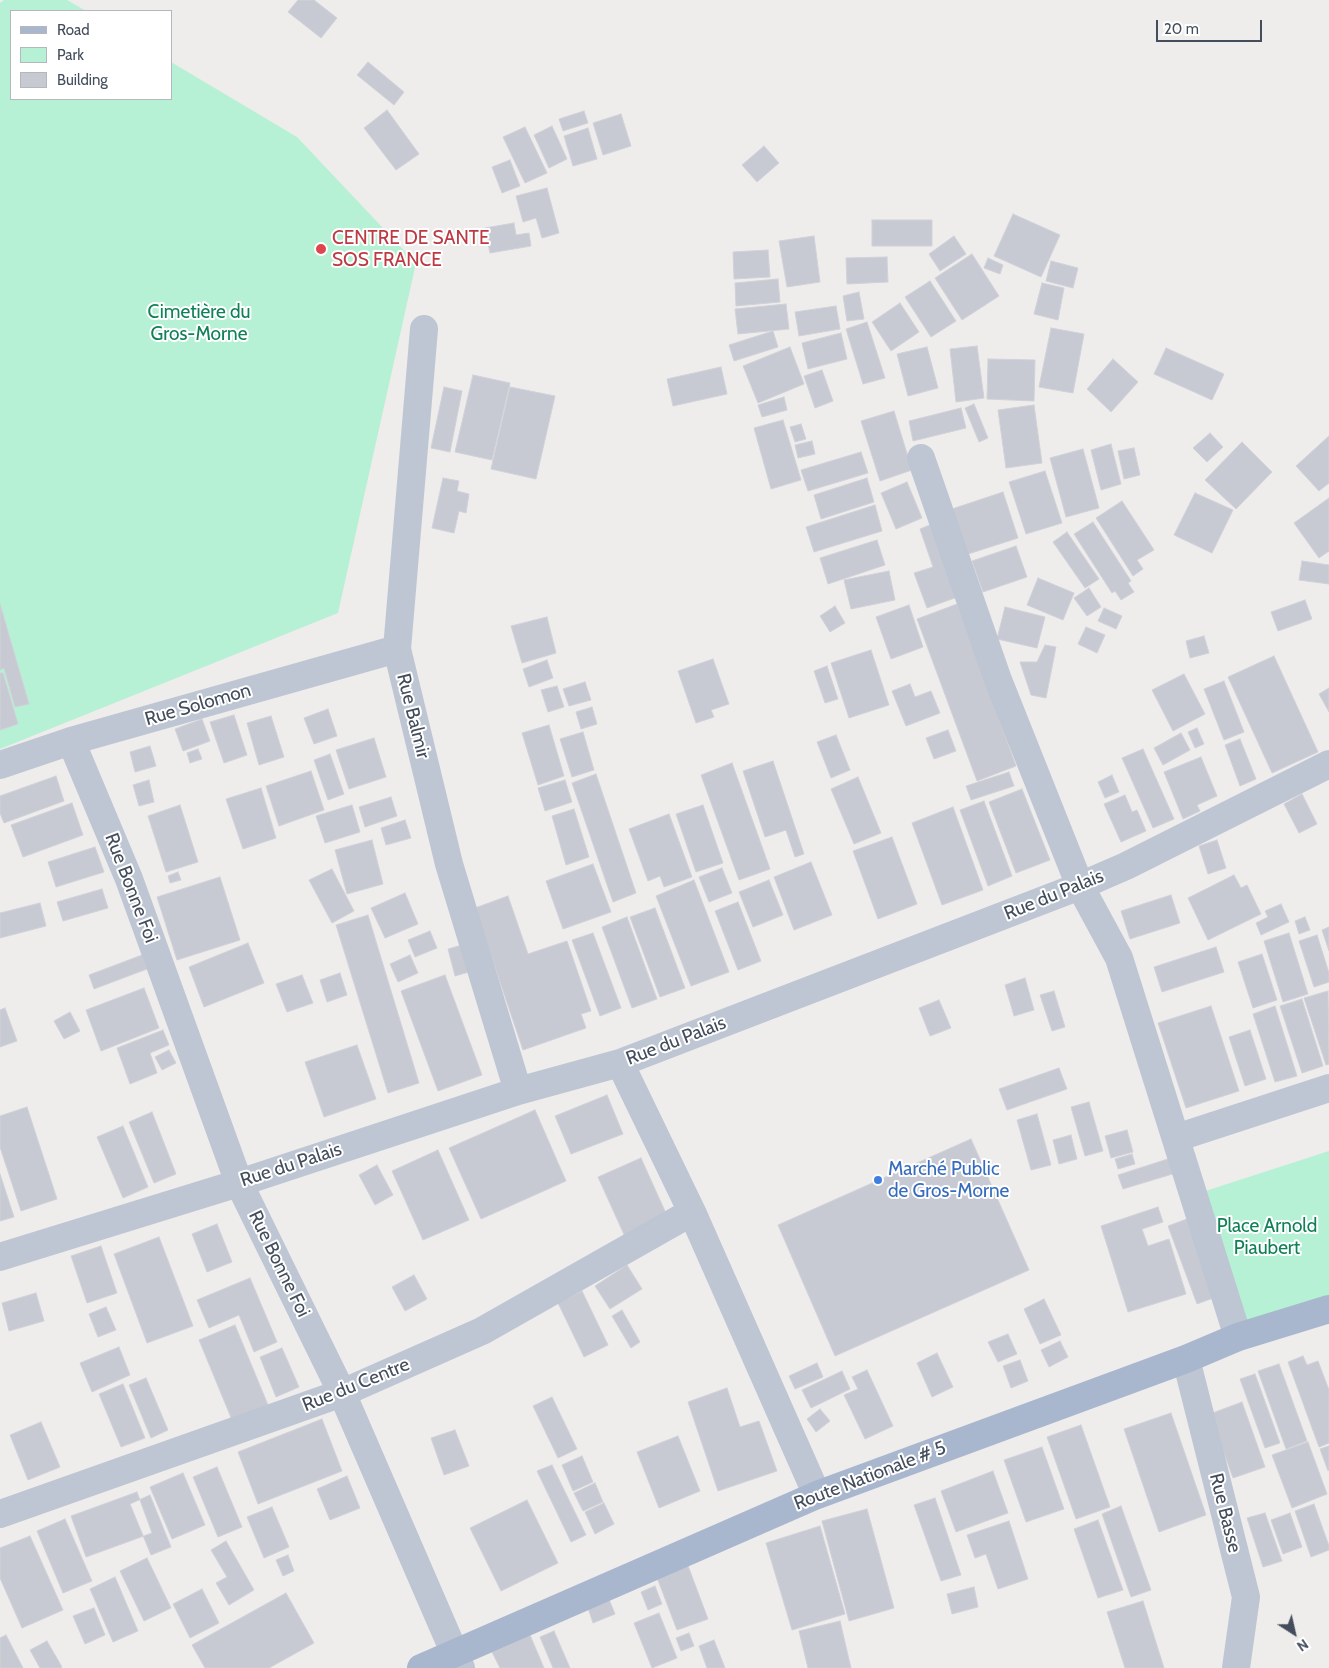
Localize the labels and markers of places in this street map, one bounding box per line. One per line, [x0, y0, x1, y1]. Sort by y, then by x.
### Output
place label: CENTRE DE SANTE SOS FRANCE [332, 227, 489, 271]
marker: CENTRE DE SANTE SOS FRANCE [314, 242, 328, 256]
place label: Marché Public de Gros-Morne [888, 1158, 1009, 1202]
marker: Marché Public de Gros-Morne [872, 1174, 884, 1186]

